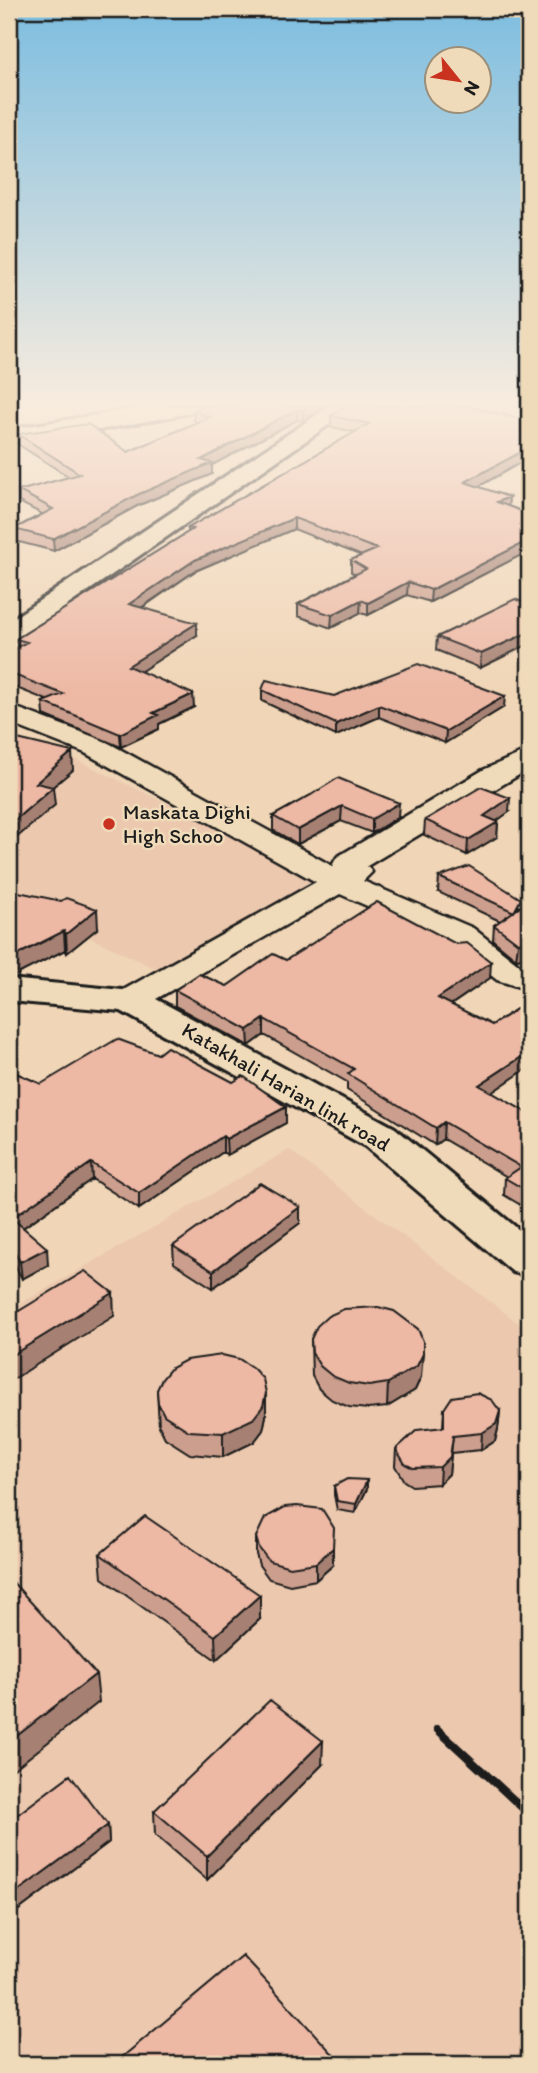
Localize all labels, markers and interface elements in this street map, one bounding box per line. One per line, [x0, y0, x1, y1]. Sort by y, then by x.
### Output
north arrow [422, 46, 492, 116]
text: N [459, 77, 485, 100]
place label: Maskata Dighi High Schoo [123, 799, 251, 848]
marker: Maskata Dighi High Schoo [101, 816, 117, 832]
street label: Katakhali Harian link road [178, 1017, 395, 1156]

